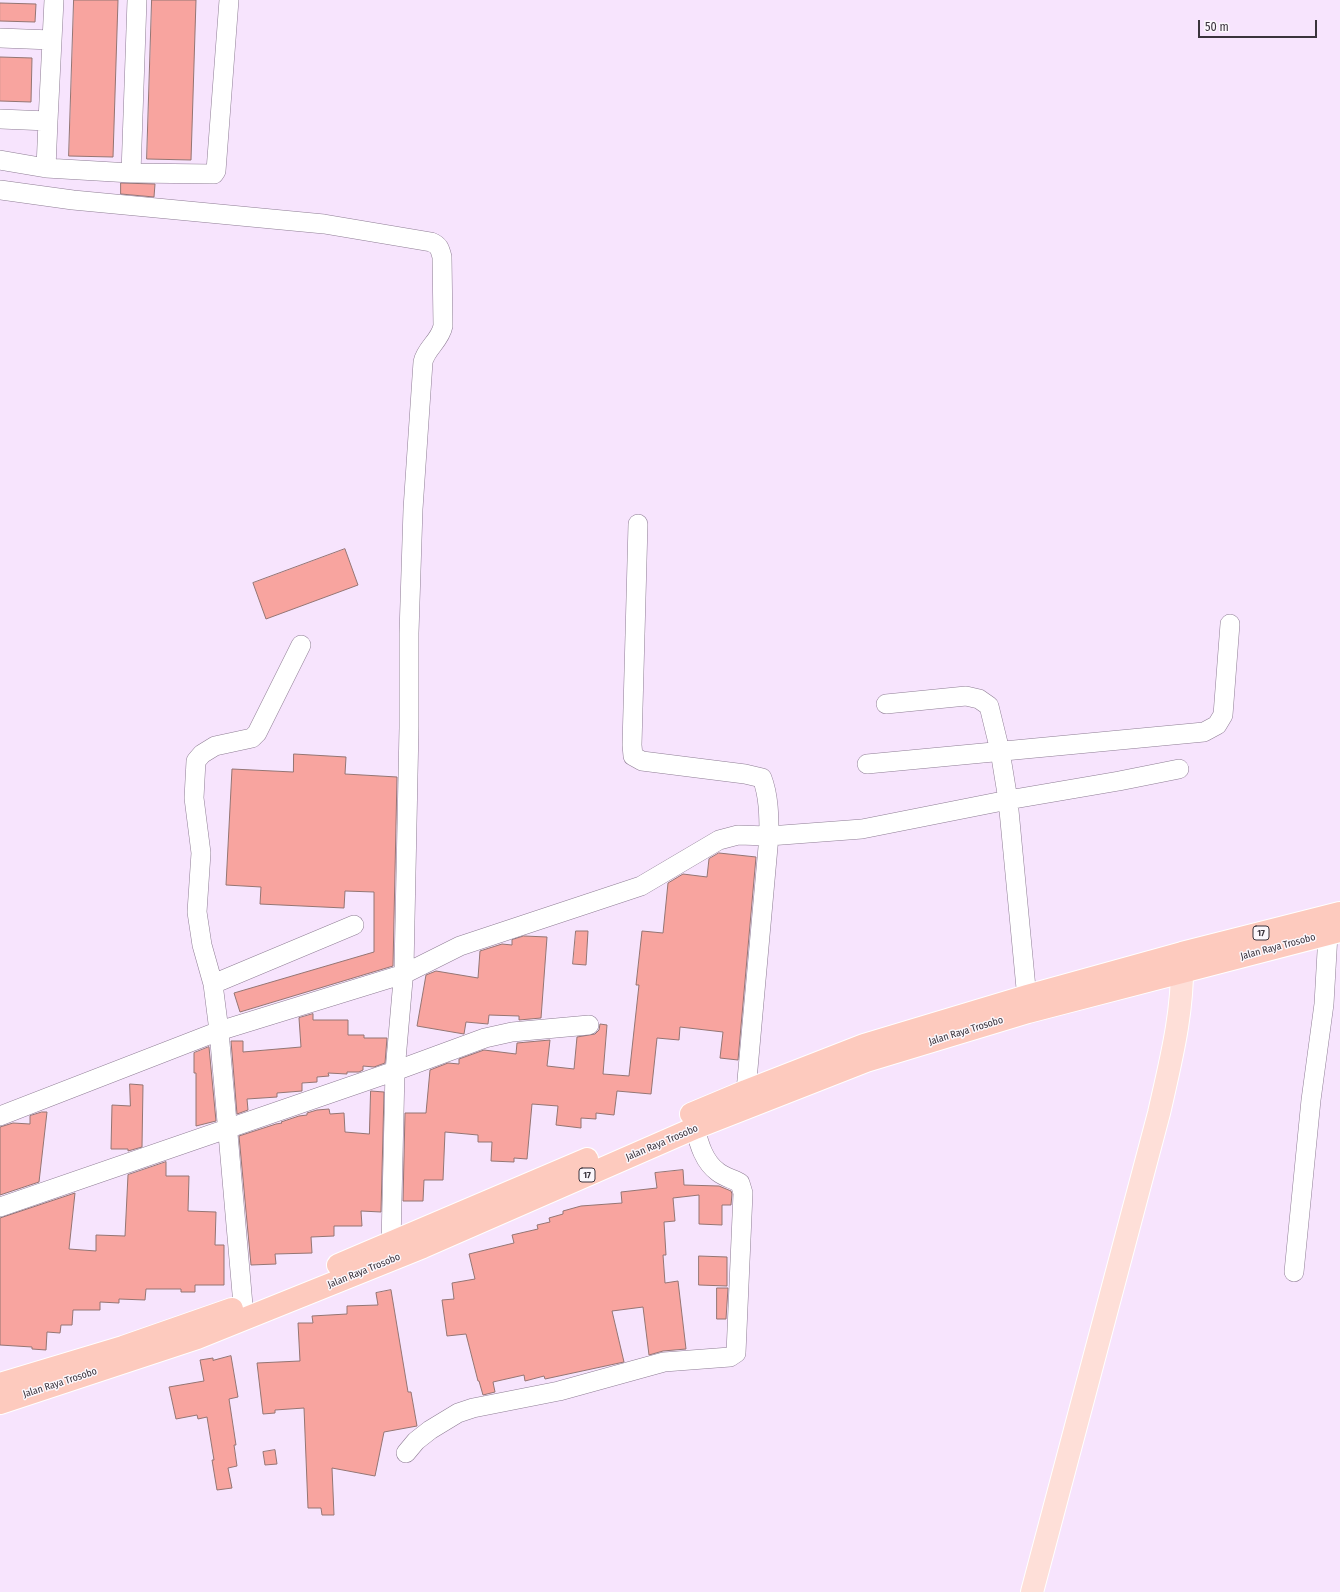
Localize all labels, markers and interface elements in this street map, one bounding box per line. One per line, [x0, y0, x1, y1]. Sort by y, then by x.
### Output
scale bar [1200, 12, 1319, 38]
text: 50 m [1205, 20, 1229, 34]
road number: 17 [1253, 926, 1269, 940]
street label: Jalan Raya Trosobo [1239, 931, 1317, 963]
street label: Jalan Raya Trosobo [927, 1014, 1005, 1048]
street label: Jalan Raya Trosobo [624, 1122, 700, 1164]
road number: 17 [579, 1168, 595, 1182]
street label: Jalan Raya Trosobo [326, 1251, 402, 1291]
street label: Jalan Raya Trosobo [21, 1365, 99, 1401]

